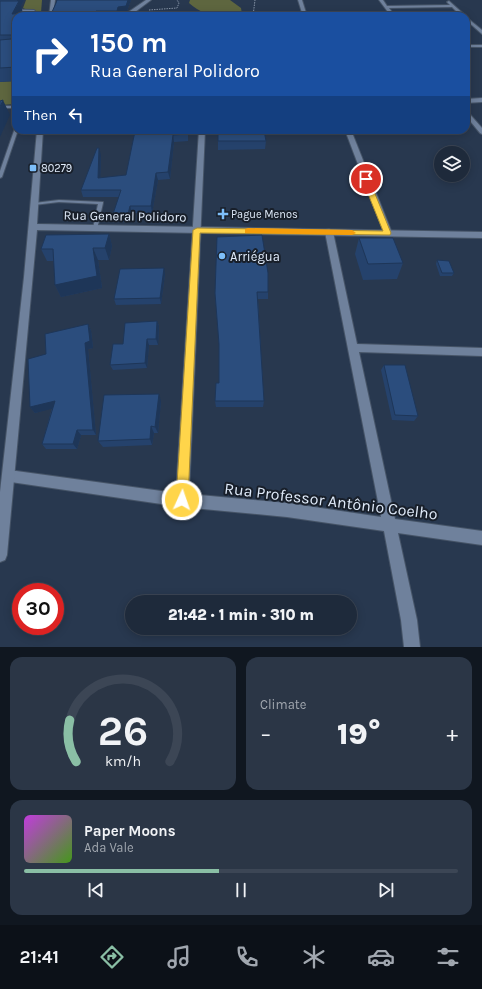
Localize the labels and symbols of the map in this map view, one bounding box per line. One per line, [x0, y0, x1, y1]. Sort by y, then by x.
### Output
place label: 80279 [41, 162, 72, 175]
pin [349, 162, 383, 196]
marker: 80279 [28, 163, 38, 173]
street label: Rua General Polidoro [64, 207, 186, 225]
place label: Pague Menos [231, 208, 298, 221]
marker: Pague Menos [218, 209, 228, 219]
place label: Arriégua [230, 249, 280, 264]
marker: Arriégua [217, 251, 227, 261]
street label: Rua Professor Antônio Coelho [223, 478, 439, 524]
position arrow [161, 479, 203, 521]
speed limit sign: 30 [12, 583, 64, 635]

